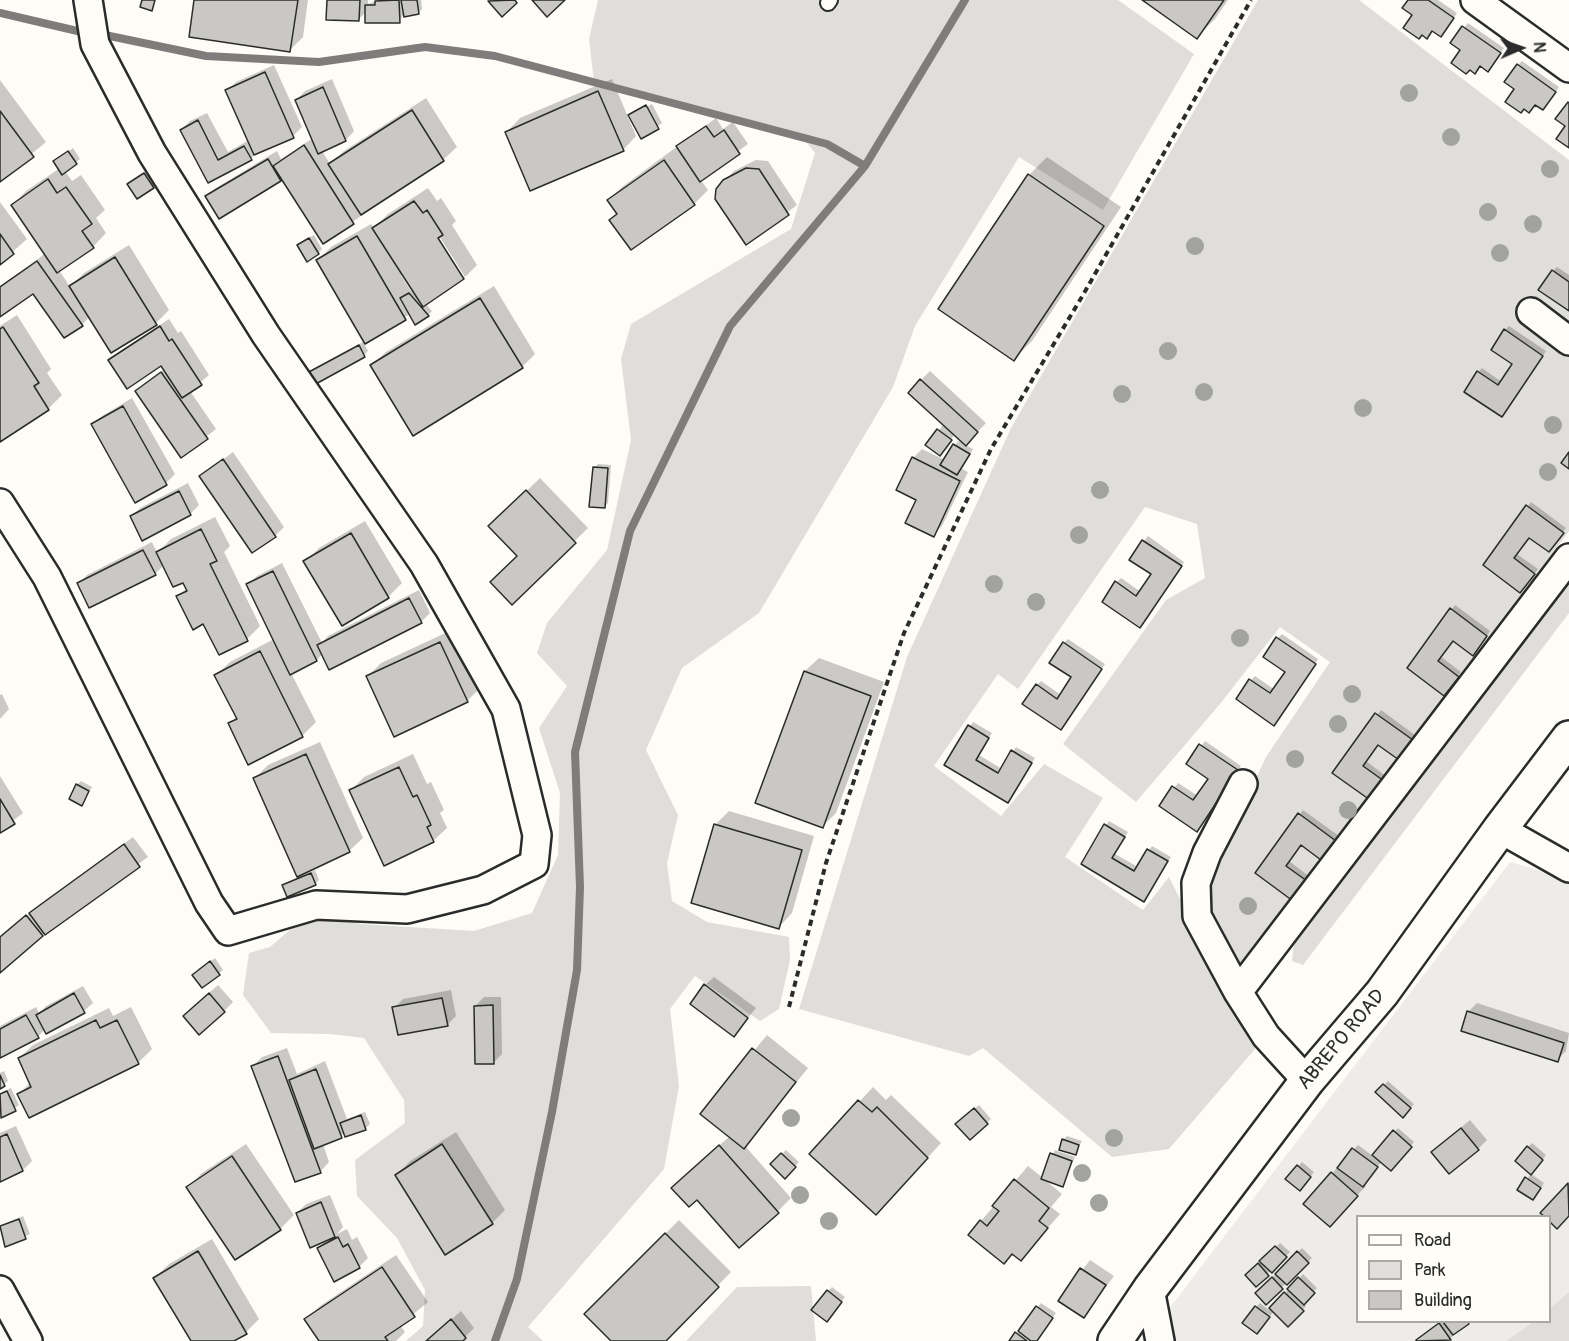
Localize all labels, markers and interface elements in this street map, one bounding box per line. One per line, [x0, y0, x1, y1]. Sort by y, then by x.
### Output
north arrow [1491, 18, 1551, 78]
text: N [1529, 42, 1549, 53]
street label: ABREPO ROAD [1293, 985, 1391, 1095]
legend [1356, 1215, 1551, 1323]
text: Road [1414, 1229, 1451, 1252]
text: Park [1414, 1259, 1446, 1282]
text: Building [1414, 1289, 1472, 1312]

